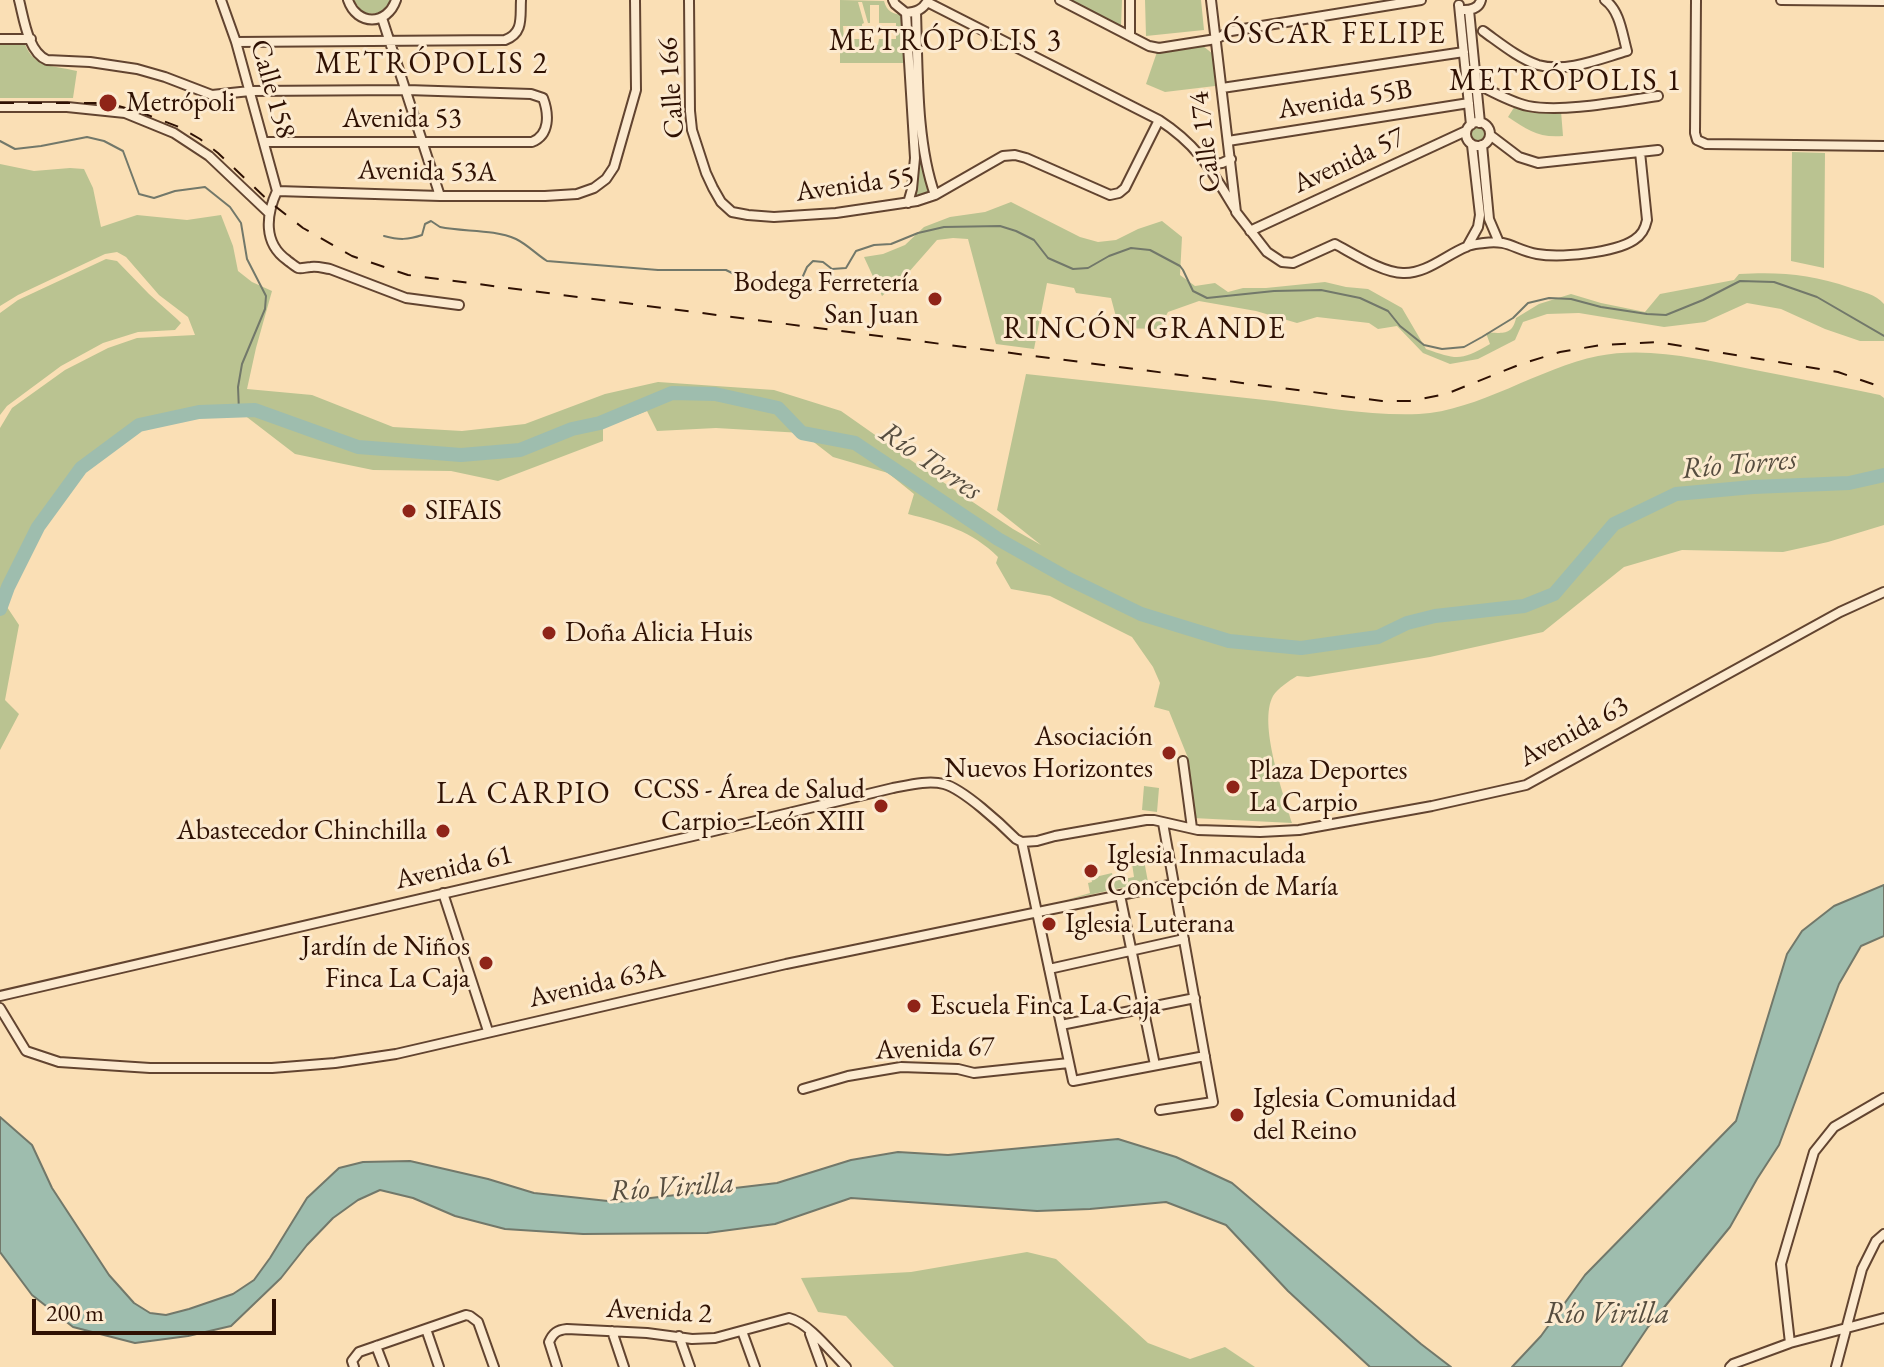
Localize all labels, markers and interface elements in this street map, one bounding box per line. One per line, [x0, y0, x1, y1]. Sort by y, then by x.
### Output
district label: ÓSCAR FELIPE [1223, 17, 1447, 53]
district label: METRÓPOLIS 3 [829, 24, 1063, 60]
street label: Calle 158 [242, 36, 302, 142]
street label: Calle 166 [652, 36, 692, 140]
district label: METRÓPOLIS 2 [315, 47, 549, 83]
district label: METRÓPOLIS 1 [1449, 64, 1683, 100]
street label: Avenida 55B [1275, 73, 1415, 127]
place label: Metrópoli [126, 86, 235, 120]
street label: Calle 174 [1183, 90, 1229, 194]
marker: Metrópoli [97, 92, 119, 114]
street label: Avenida 53 [342, 102, 462, 136]
street label: Avenida 57 [1288, 121, 1410, 201]
street label: Avenida 53A [357, 154, 497, 190]
street label: Avenida 55 [794, 160, 916, 210]
place label: Bodega Ferretería San Juan [734, 266, 919, 332]
marker: Bodega Ferretería San Juan [926, 290, 944, 308]
district label: RINCÓN GRANDE [1003, 312, 1287, 348]
water label: Río Torres [872, 415, 988, 509]
water label: Río Torres [1680, 442, 1798, 488]
place label: SIFAIS [425, 494, 502, 528]
marker: SIFAIS [400, 502, 418, 520]
place label: Doña Alicia Huis [565, 616, 753, 650]
marker: Doña Alicia Huis [540, 624, 558, 642]
street label: Avenida 63 [1513, 689, 1635, 775]
place label: Asociación Nuevos Horizontes [944, 720, 1153, 786]
marker: Asociación Nuevos Horizontes [1160, 744, 1178, 762]
place label: Plaza Deportes La Carpio [1249, 754, 1408, 820]
place label: CCSS - Área de Salud Carpio - León XIII [633, 773, 865, 839]
district label: LA CARPIO [436, 777, 612, 813]
marker: Plaza Deportes La Carpio [1224, 778, 1242, 796]
marker: CCSS - Área de Salud Carpio - León XIII [872, 797, 890, 815]
place label: Abastecedor Chinchilla [176, 814, 427, 848]
marker: Abastecedor Chinchilla [434, 822, 452, 840]
street label: Avenida 61 [392, 838, 516, 898]
place label: Iglesia Inmaculada Concepción de María [1107, 838, 1338, 904]
marker: Iglesia Inmaculada Concepción de María [1082, 862, 1100, 880]
place label: Iglesia Luterana [1065, 907, 1234, 941]
marker: Iglesia Luterana [1040, 915, 1058, 933]
place label: Jardín de Niños Finca La Caja [301, 930, 470, 996]
street label: Avenida 63A [526, 952, 668, 1016]
marker: Jardín de Niños Finca La Caja [477, 954, 495, 972]
place label: Escuela Finca La Caja [930, 989, 1161, 1023]
marker: Escuela Finca La Caja [905, 997, 923, 1015]
street label: Avenida 67 [875, 1030, 995, 1068]
place label: Iglesia Comunidad del Reino [1253, 1082, 1456, 1148]
marker: Iglesia Comunidad del Reino [1228, 1106, 1246, 1124]
water label: Río Virilla [608, 1166, 736, 1210]
scale bar [36, 1283, 280, 1333]
street label: Avenida 2 [605, 1292, 713, 1332]
text: 200 m [46, 1297, 104, 1328]
water label: Río Virilla [1544, 1297, 1670, 1333]

